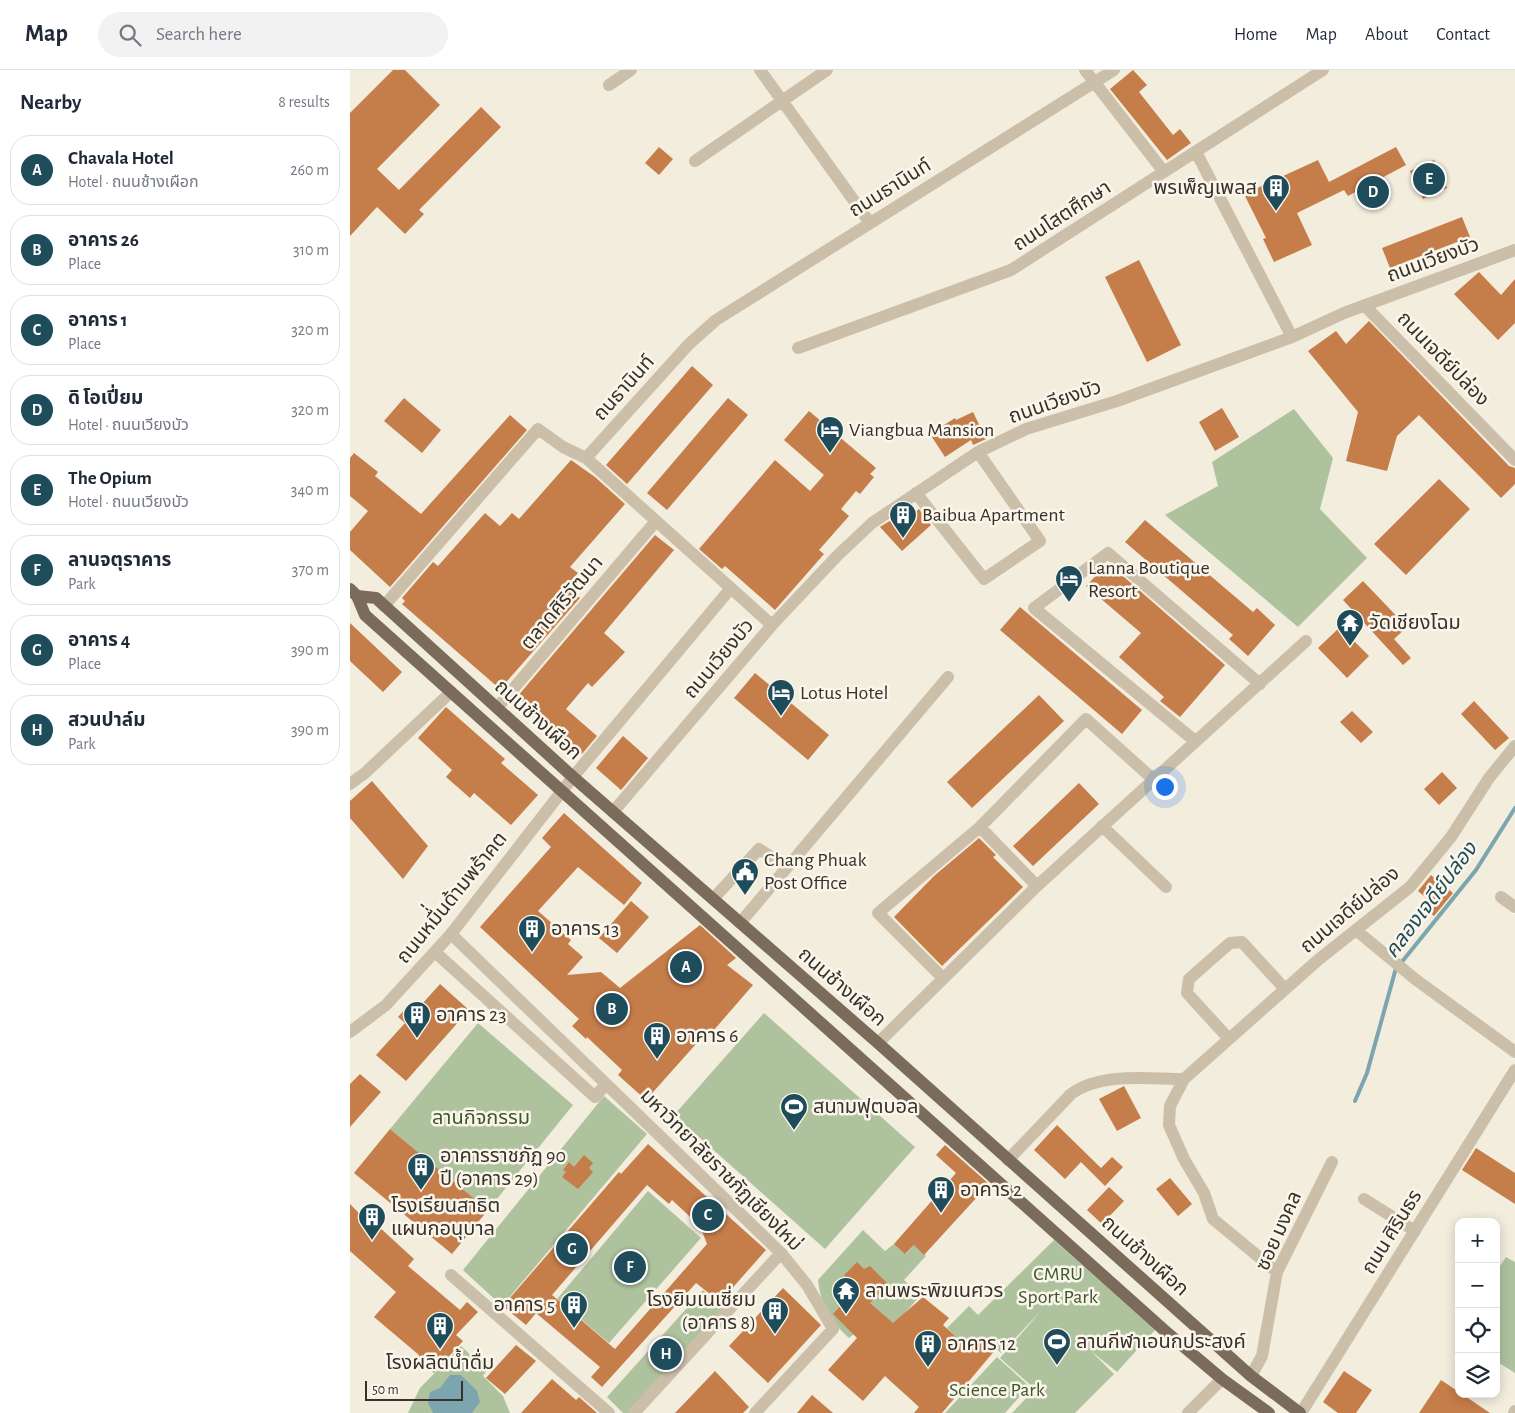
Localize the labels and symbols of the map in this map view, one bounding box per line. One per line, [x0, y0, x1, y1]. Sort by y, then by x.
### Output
street label: ถนนธานินท์ [846, 155, 934, 221]
pin: E [1413, 160, 1445, 198]
building icon: พรเพ็ญเพลส [1261, 173, 1291, 212]
pin: D [1357, 173, 1389, 211]
street label: ถนนโสตศึกษา [1010, 177, 1114, 255]
place label: พรเพ็ญเพลส [1153, 178, 1257, 198]
street label: ถนนเวียงบัว [1384, 234, 1482, 286]
street label: ถนนเจดีย์ปล่อง [1393, 307, 1494, 410]
street label: ถนธานินท์ [590, 352, 658, 424]
street label: ถนนเวียงบัว [1006, 377, 1104, 427]
hotel icon: Viangbua Mansion [815, 415, 845, 454]
place label: Viangbua Mansion [849, 420, 994, 440]
building icon: Baibua Apartment [888, 500, 918, 539]
place label: Baibua Apartment [922, 505, 1066, 525]
street label: ตลาดศิริวัฒนา [517, 552, 607, 654]
place label: Lanna Boutique Resort [1088, 558, 1210, 601]
hotel icon: Lanna Boutique Resort [1054, 564, 1084, 603]
temple icon: วัดเชียงโฉม [1335, 608, 1365, 647]
place label: วัดเชียงโฉม [1369, 613, 1461, 633]
street label: ถนนเวียงบัว [680, 616, 758, 702]
street label: ถนนช้างเผือก [491, 675, 586, 764]
hotel icon: Lotus Hotel [766, 678, 796, 717]
place label: Lotus Hotel [800, 683, 889, 703]
your location [1152, 774, 1178, 800]
street label: ถนนหมื่่นด้ามพร้าคต [384, 821, 511, 967]
water label: คลองเจดีย์ปล่อง [1380, 836, 1482, 962]
place label: Chang Phuak Post Office [764, 850, 867, 893]
public building icon: Chang Phuak Post Office [730, 857, 760, 896]
street label: ถนนเจดีย์ปล่อง [1295, 861, 1403, 957]
building icon: อาคาร 13 [517, 914, 547, 953]
place label: อาคาร 13 [551, 919, 619, 939]
street label: ถนนช้างเผือก [794, 942, 891, 1030]
pin: A [670, 948, 702, 986]
pin: B [596, 990, 628, 1028]
building icon: อาคาร 23 [402, 1000, 432, 1039]
place label: อาคาร 23 [436, 1005, 506, 1025]
building icon: อาคาร 6 [642, 1021, 672, 1060]
place label: อาคาร 6 [676, 1026, 738, 1046]
street label: มหาวิทยาลัยราชภัฏเชียงใหม่ [636, 1084, 807, 1255]
sports icon: สนามฟุตบอล [779, 1092, 809, 1131]
place label: สนามฟุตบอล [813, 1097, 918, 1118]
park label: ลานกิจกรรม [432, 1108, 530, 1128]
place label: อาคารราชภัฏ 90 ปี (อาคาร 29) [440, 1146, 566, 1189]
building icon: อาคารราชภัฏ 90 ปี (อาคาร 29) [406, 1152, 436, 1191]
building icon: อาคาร 2 [926, 1175, 956, 1214]
place label: อาคาร 2 [960, 1180, 1022, 1200]
street label: ถนน ศิรินธร [1358, 1186, 1426, 1278]
street label: ซอย มงคล [1253, 1188, 1305, 1274]
place label: โรงเรียนสาธิต แผนกอนุบาล [391, 1196, 500, 1240]
pin: C [692, 1196, 724, 1234]
building icon: โรงเรียนสาธิต แผนกอนุบาล [357, 1202, 387, 1241]
street label: ถนนช้างเผือก [1098, 1211, 1193, 1300]
pin: G [556, 1230, 588, 1268]
pin: F [614, 1248, 646, 1286]
park label: CMRU Sport Park [1018, 1264, 1098, 1307]
temple icon: ลานพระพิฆเนศวร [831, 1276, 861, 1315]
place label: ลานพระพิฆเนศวร [865, 1281, 1003, 1301]
place label: โรงยิมเนเซี่ยม (อาคาร 8) [646, 1285, 756, 1333]
building icon: อาคาร 5 [559, 1290, 589, 1329]
place label: อาคาร 5 [494, 1295, 555, 1315]
building icon: โรงยิมเนเซี่ยม (อาคาร 8) [760, 1296, 790, 1335]
building icon: โรงผลิตน้ำดื่ม [425, 1311, 455, 1350]
sports icon: ลานกีฬาเอนกประสงค์ [1042, 1327, 1072, 1366]
building icon: อาคาร 12 [913, 1329, 943, 1368]
place label: ลานกีฬาเอนกประสงค์ [1076, 1332, 1246, 1352]
place label: อาคาร 12 [947, 1334, 1016, 1354]
pin: H [650, 1335, 682, 1373]
place label: โรงผลิตน้ำดื่ม [386, 1348, 494, 1373]
scale bar [365, 1378, 462, 1401]
park label: Science Park [949, 1380, 1045, 1400]

